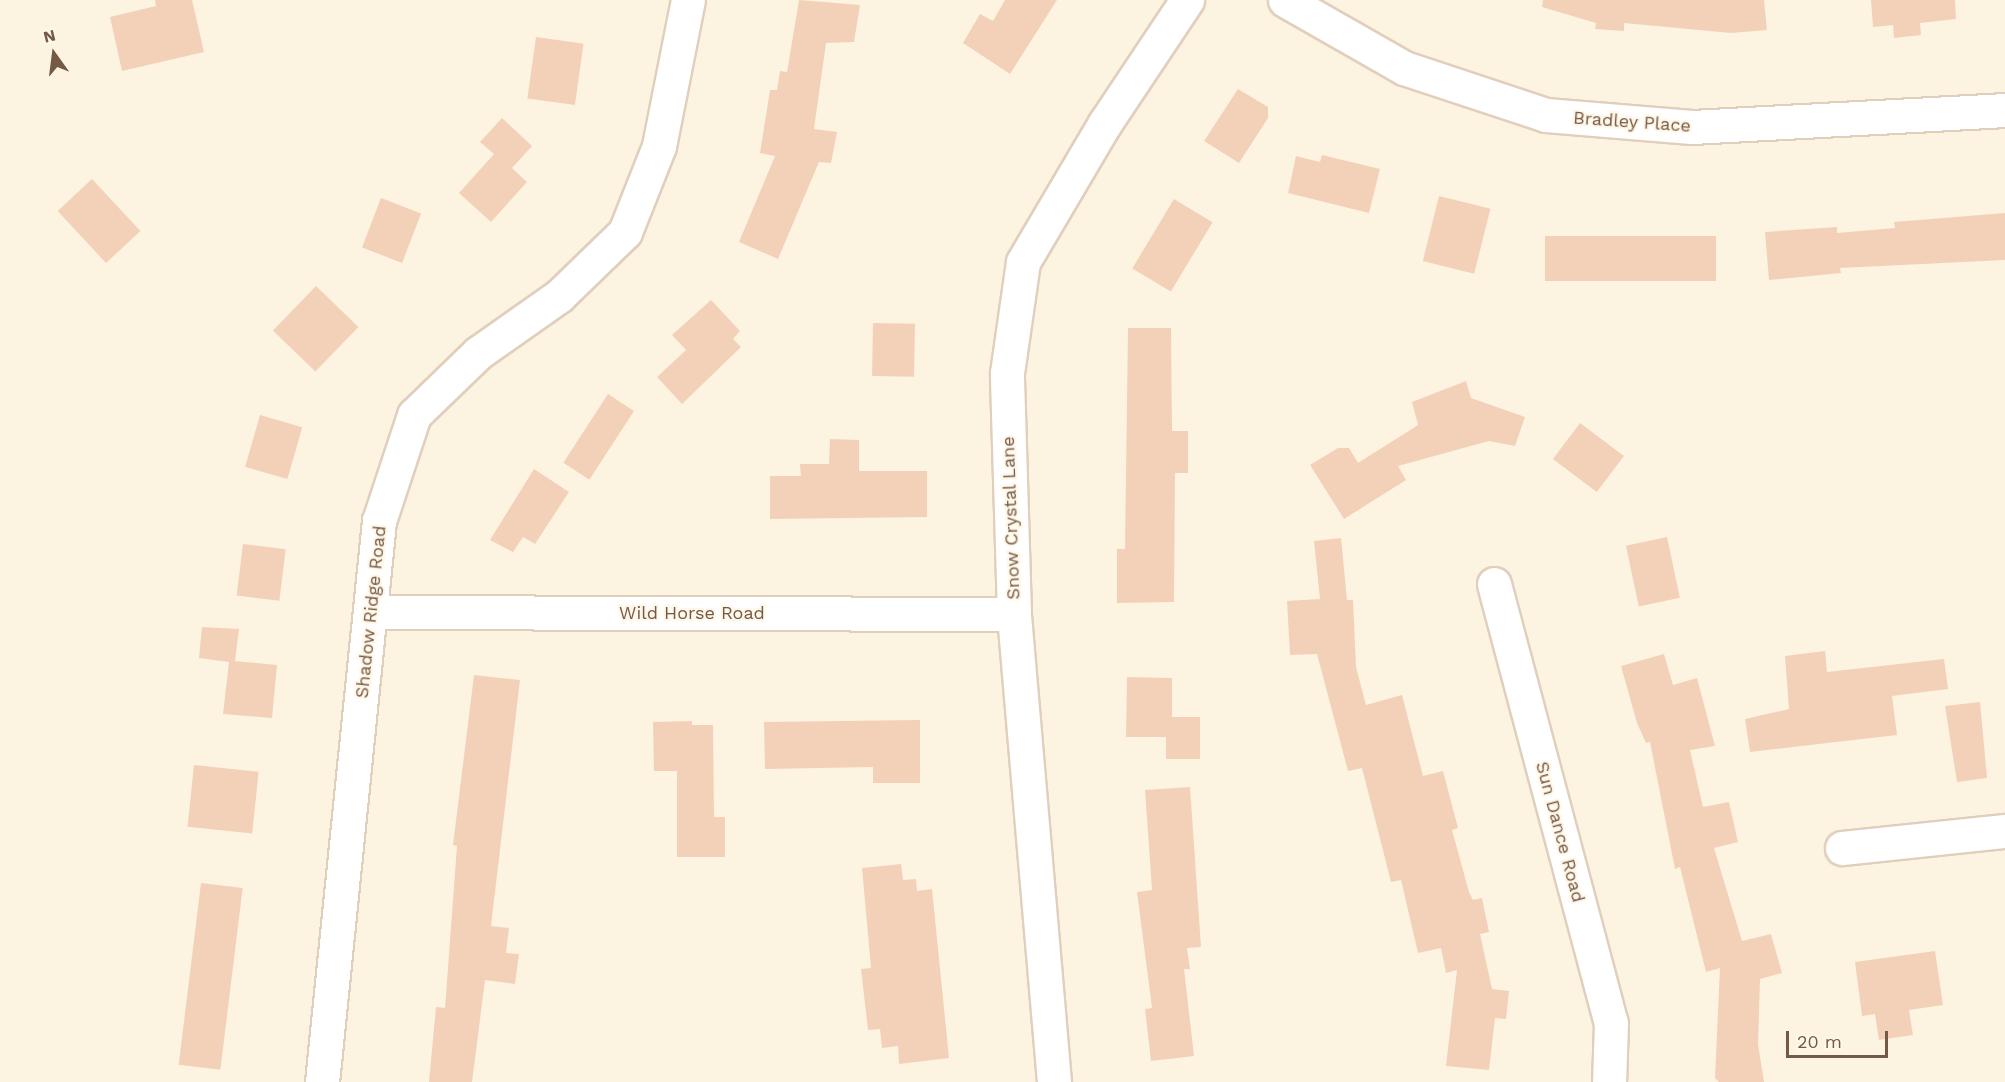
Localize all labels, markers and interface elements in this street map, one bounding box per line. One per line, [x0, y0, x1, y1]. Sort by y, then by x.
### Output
north arrow [24, 24, 84, 84]
text: N [41, 25, 58, 47]
street label: Bradley Place [1572, 107, 1692, 137]
street label: Snow Crystal Lane [997, 435, 1025, 601]
street label: Shadow Ridge Road [351, 524, 391, 700]
street label: Wild Horse Road [619, 602, 765, 624]
street label: Sun Dance Road [1531, 759, 1589, 905]
scale bar [1789, 1019, 1891, 1057]
text: 20 m [1797, 1031, 1842, 1052]

